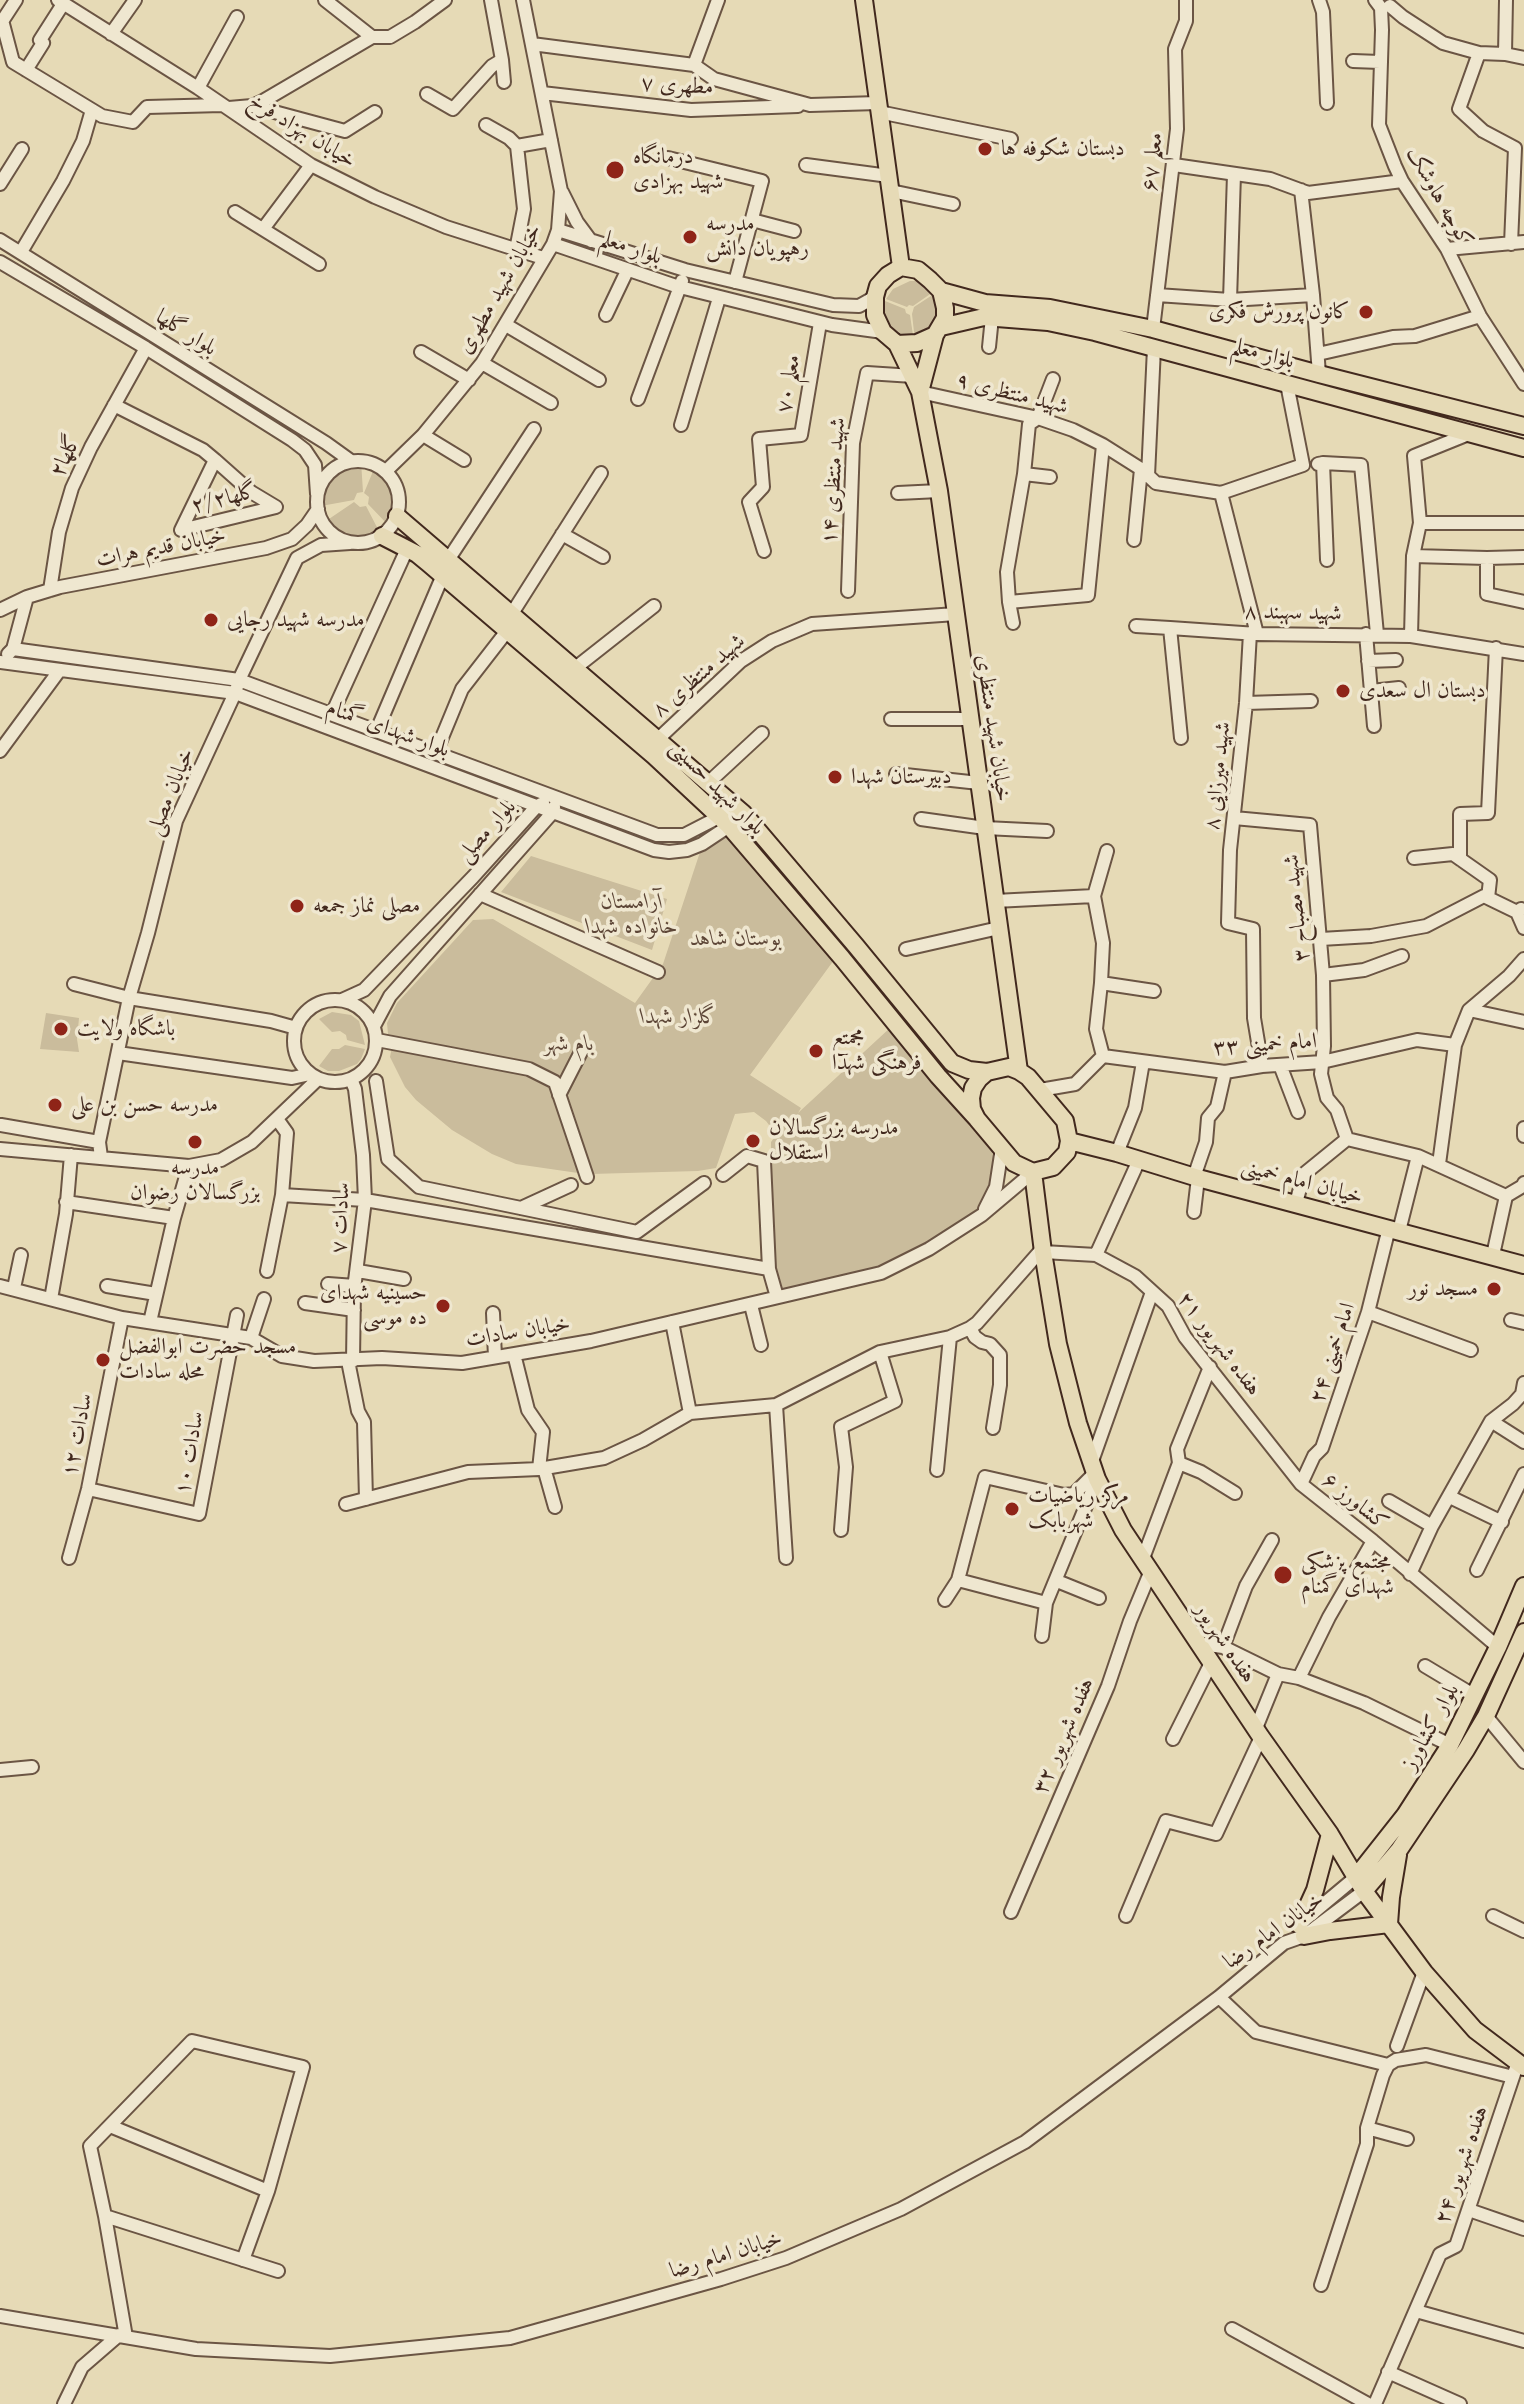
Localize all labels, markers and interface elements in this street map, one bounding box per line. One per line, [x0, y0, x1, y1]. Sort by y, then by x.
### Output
street label: مطهری ۷ [640, 71, 714, 101]
street label: خیابان بهزاد فرخ [244, 88, 360, 174]
street label: معلم ۶۷ [1137, 131, 1169, 193]
place label: دبستان شکوفه ها [1001, 136, 1125, 162]
marker: دبستان شکوفه ها [976, 140, 994, 158]
street label: کوچه هاوشک [1400, 142, 1478, 252]
place label: درمانگاه شهید بهزادی [633, 144, 723, 196]
marker: درمانگاه شهید بهزادی [604, 159, 626, 181]
place label: مدرسه رهپویان دانش [706, 211, 809, 262]
street label: خیابان شهید مطهری [452, 219, 548, 359]
street label: بلوار معلم [597, 225, 665, 271]
marker: مدرسه رهپویان دانش [681, 228, 699, 246]
place label: کانون پرورش فکری [1209, 299, 1350, 325]
marker: کانون پرورش فکری [1357, 303, 1375, 321]
street label: بلوار گلها [150, 304, 222, 362]
street label: بلوار معلم [1229, 333, 1297, 375]
street label: معلم ۷۰ [771, 353, 807, 415]
street label: شهید منتظری ۹ [953, 367, 1071, 421]
street label: شهید منتظری ۱۴ [816, 417, 852, 545]
street label: گلها۲ [45, 431, 87, 481]
street label: گلها۲/۲ [189, 478, 259, 520]
street label: خیابان قدیم هرات [94, 522, 228, 574]
street label: شهید سهبند ۸ [1244, 599, 1342, 627]
place label: مدرسه شهید رجایی [227, 607, 365, 633]
marker: مدرسه شهید رجایی [202, 611, 220, 629]
street label: شهید منتظری ۸ [647, 629, 751, 723]
street label: خیابان شهید منتظری [970, 653, 1016, 803]
place label: دبستان ال سعدی [1359, 678, 1486, 704]
marker: دبستان ال سعدی [1334, 682, 1352, 700]
street label: بلوار شهدای گمنام [323, 694, 453, 764]
street label: شهید میرزایی ۸ [1199, 720, 1237, 832]
street label: بلوار شهید حسینی [664, 735, 770, 841]
street label: خیابان مصلی [142, 744, 200, 840]
place label: دبیرستان شهدا [851, 764, 952, 790]
marker: دبیرستان شهدا [826, 768, 844, 786]
street label: بلوار مصلی [452, 794, 522, 868]
street label: شهید مصباح ۳ [1278, 853, 1316, 963]
park label: آرامستان خانواده شهدا [586, 889, 678, 940]
place label: مصلی نماز جمعه [313, 893, 420, 919]
marker: مصلی نماز جمعه [288, 897, 306, 915]
park label: بوستان شاهد [690, 926, 782, 952]
park label: گلزار شهدا [640, 1004, 718, 1030]
place label: باشگاه ولایت [77, 1016, 175, 1042]
marker: باشگاه ولایت [52, 1020, 70, 1038]
place label: مجمتع فرهنگی شهدا [832, 1025, 921, 1076]
street label: امام خمینی ۳۳ [1212, 1028, 1318, 1062]
park label: بام شهر [544, 1031, 594, 1057]
marker: مجمتع فرهنگی شهدا [807, 1042, 825, 1060]
place label: مدرسه حسن بن علی [71, 1092, 218, 1118]
marker: مدرسه حسن بن علی [46, 1096, 64, 1114]
place label: مدرسه بزرگسالان استقلال [769, 1115, 898, 1166]
marker: مدرسه بزرگسالان استقلال [744, 1132, 762, 1150]
marker: مدرسه بزرگسالان رضوان [186, 1133, 204, 1151]
street label: خیابان امام خمینی [1238, 1153, 1366, 1211]
place label: مدرسه بزرگسالان رضوان [130, 1155, 260, 1206]
street label: سادات ۷ [326, 1182, 356, 1254]
place label: مسجد نور [1408, 1276, 1478, 1302]
place label: حسینیه شهدای ده موسی [320, 1280, 427, 1332]
marker: مسجد نور [1485, 1280, 1503, 1298]
street label: هفده شهریور ۲۱ [1171, 1287, 1267, 1401]
marker: حسینیه شهدای ده موسی [434, 1297, 452, 1315]
street label: امام خمینی ۲۴ [1304, 1300, 1362, 1406]
street label: خیابان سادات [464, 1311, 572, 1353]
place label: مسجد حضرت ابوالفضل محله سادات [119, 1334, 296, 1386]
marker: مسجد حضرت ابوالفضل محله سادات [94, 1351, 112, 1369]
street label: سادات ۱۲ [57, 1391, 99, 1479]
street label: سادات ۱۰ [170, 1409, 210, 1497]
street label: کشاورز ۶ [1317, 1467, 1393, 1537]
place label: مرکز ریاضیات شهربابک [1028, 1483, 1129, 1534]
marker: مرکز ریاضیات شهربابک [1003, 1500, 1021, 1518]
place label: مجتمع پزشکی شهدای گمنام [1301, 1549, 1394, 1600]
marker: مجتمع پزشکی شهدای گمنام [1272, 1564, 1294, 1586]
street label: هفده شهریور [1189, 1598, 1261, 1688]
street label: هفده شهریور ۳۲ [1028, 1674, 1100, 1798]
street label: بلوار کشاورز [1396, 1679, 1466, 1775]
street label: خیابان امام رضا [1219, 1887, 1329, 1975]
street label: هفده شهریور ۲۴ [1429, 2102, 1495, 2228]
street label: خیابان امام رضا [666, 2225, 786, 2285]

